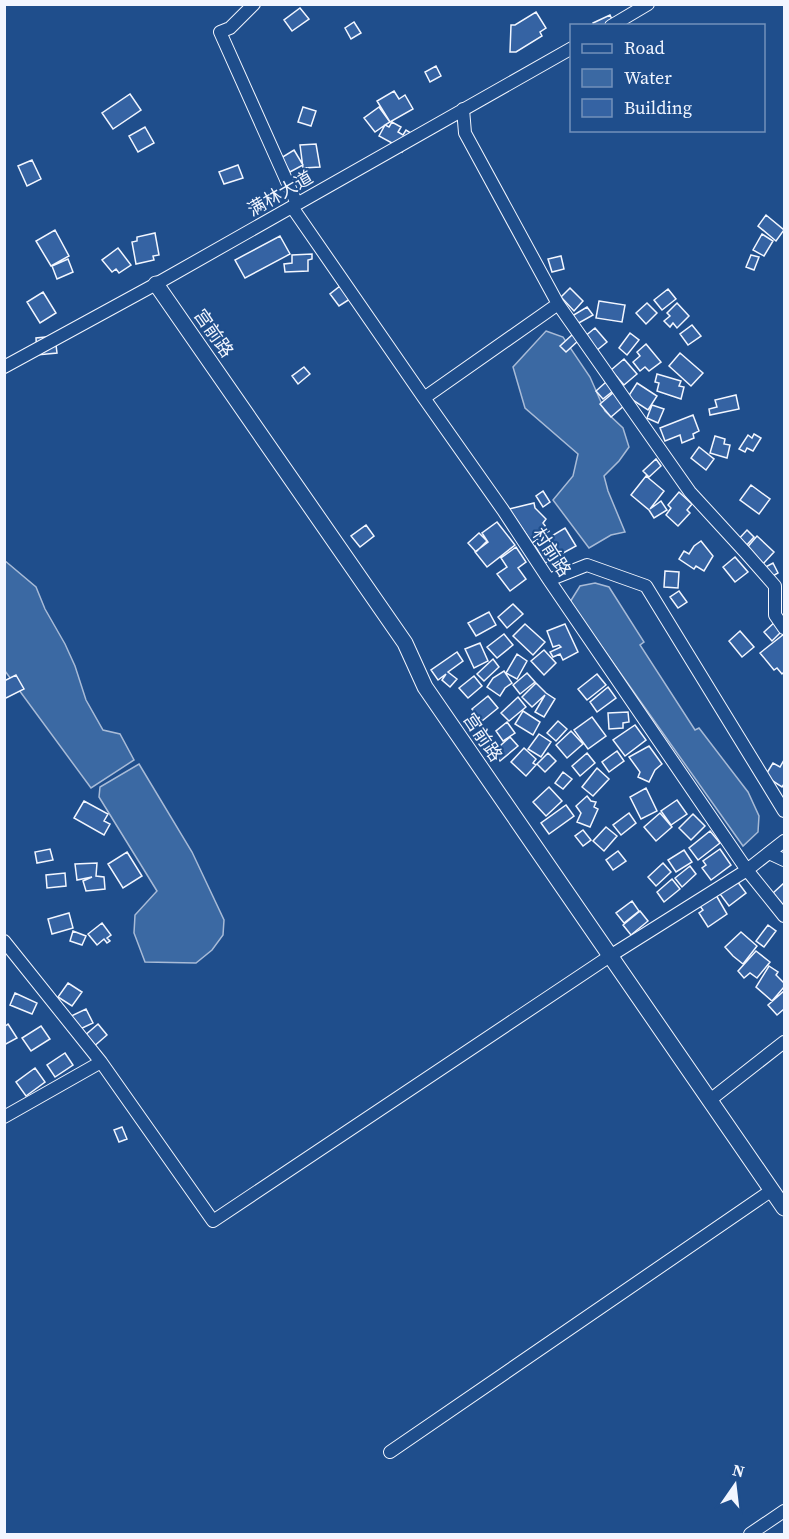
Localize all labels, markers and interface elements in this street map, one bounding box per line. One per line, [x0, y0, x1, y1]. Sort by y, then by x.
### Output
legend [570, 24, 765, 132]
text: Road [624, 35, 665, 60]
text: Water [624, 65, 672, 90]
text: Building [624, 95, 692, 120]
street label: 满林大道 [243, 164, 317, 222]
street label: 宫前路 [188, 304, 240, 362]
street label: 村前路 [527, 523, 577, 581]
street label: 宫前路 [458, 708, 508, 766]
north arrow [705, 1455, 765, 1515]
text: N [730, 1458, 747, 1483]

